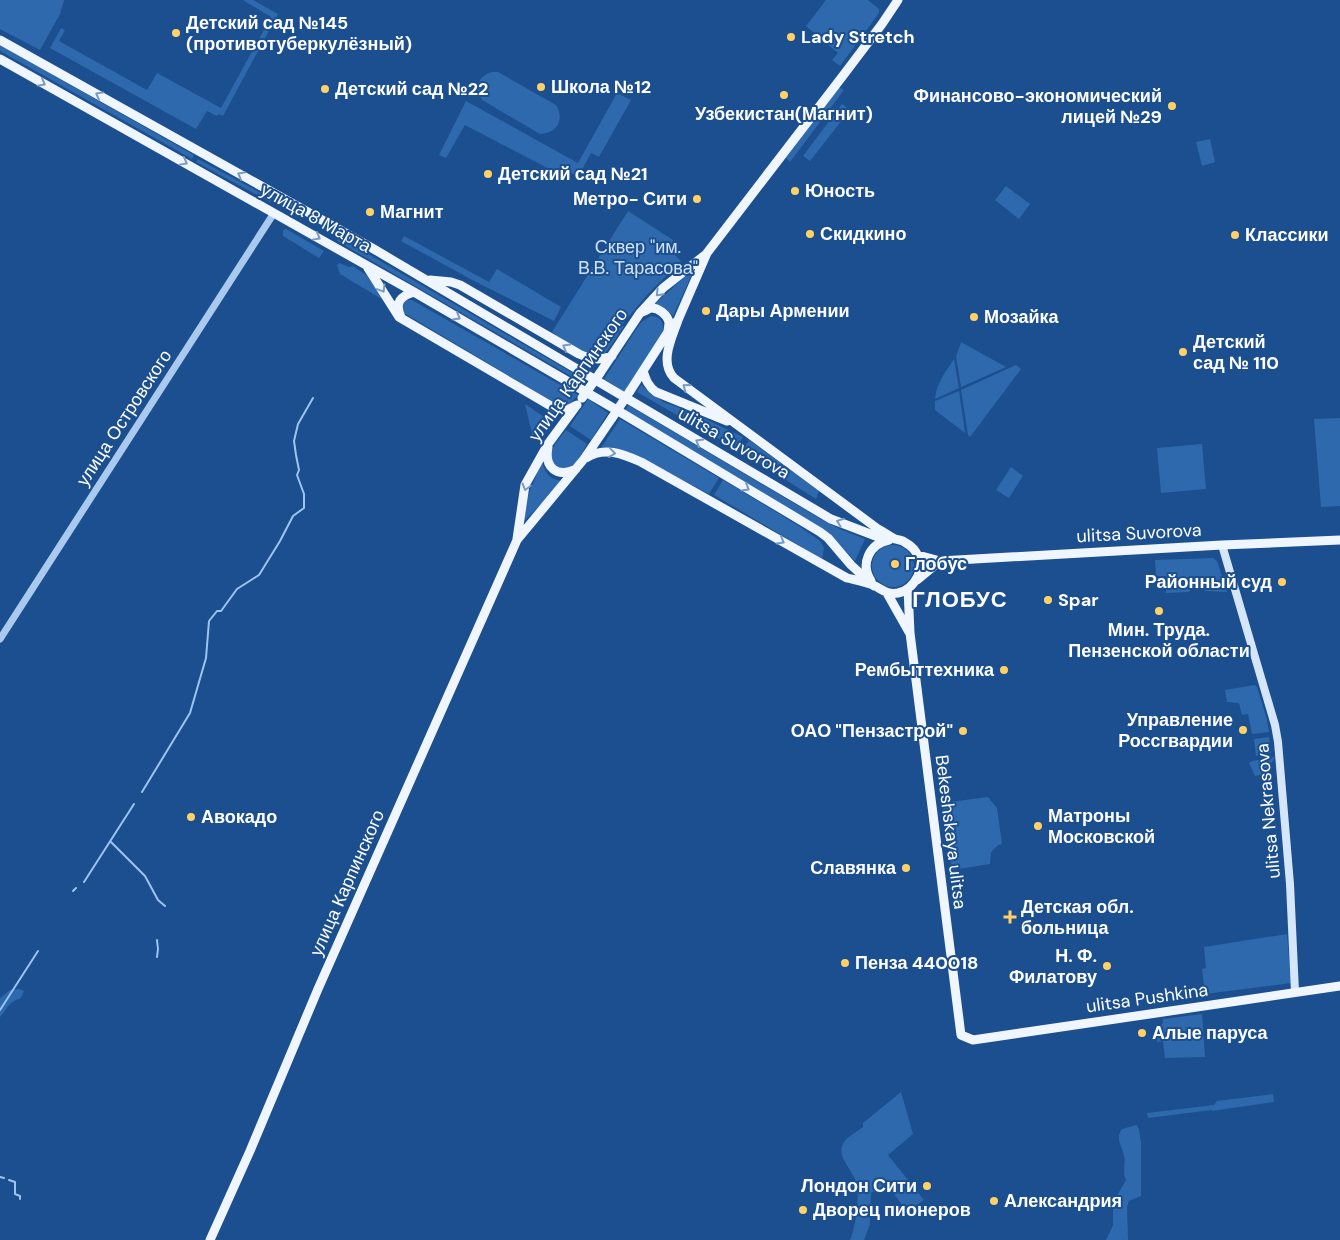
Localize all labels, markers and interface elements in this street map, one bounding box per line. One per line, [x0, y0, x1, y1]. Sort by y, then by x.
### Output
place label: Детский сад №145 (противотуберкулёзный) [186, 11, 412, 56]
place label: Lady Stretch [801, 25, 915, 49]
marker: Детский сад №145 (противотуберкулёзный) [170, 27, 182, 39]
marker: Lady Stretch [785, 31, 797, 43]
place label: Школа №12 [551, 75, 651, 99]
one-way arrow [37, 76, 46, 86]
place label: Детский сад №22 [335, 77, 489, 101]
marker: Школа №12 [535, 81, 547, 93]
marker: Детский сад №22 [319, 83, 331, 95]
place label: Финансово-экономический лицей №29 [914, 84, 1162, 129]
marker: Узбекистан(Магнит) [778, 89, 790, 101]
one-way arrow [96, 92, 105, 102]
marker: Финансово-экономический лицей №29 [1166, 100, 1178, 112]
place label: Узбекистан(Магнит) [695, 102, 873, 126]
one-way arrow [179, 156, 188, 166]
place label: Детский сад №21 [498, 162, 648, 186]
marker: Детский сад №21 [482, 168, 494, 180]
one-way arrow [237, 171, 246, 181]
street label: улица 8 Марта [256, 178, 376, 259]
place label: Юность [805, 179, 875, 203]
marker: Юность [789, 185, 801, 197]
place label: Метро- Сити [573, 187, 687, 211]
marker: Метро- Сити [691, 193, 703, 205]
place label: Магнит [380, 200, 444, 224]
marker: Магнит [364, 206, 376, 218]
place label: Скидкино [820, 222, 906, 246]
place label: Классики [1245, 223, 1329, 247]
marker: Скидкино [804, 228, 816, 240]
marker: Классики [1229, 229, 1241, 241]
one-way arrow [311, 231, 320, 241]
park label: Сквер "им. В.В. Тарасова" [578, 235, 698, 280]
one-way arrow [376, 284, 386, 293]
one-way arrow [656, 287, 665, 296]
place label: Дары Армении [716, 299, 850, 323]
street label: улица Карпинского [523, 303, 633, 447]
marker: Дары Армении [700, 305, 712, 317]
place label: Мозайка [984, 305, 1060, 329]
one-way arrow [451, 310, 460, 320]
marker: Мозайка [968, 311, 980, 323]
place label: Детский сад № 110 [1193, 330, 1279, 375]
one-way arrow [563, 344, 572, 354]
street label: улица Островского [71, 345, 177, 491]
marker: Детский сад № 110 [1177, 346, 1189, 358]
one-way arrow [682, 384, 692, 393]
street label: ulitsa Suvorova [674, 401, 794, 485]
one-way arrow [696, 438, 705, 448]
one-way arrow [609, 447, 617, 458]
one-way arrow [741, 481, 750, 491]
one-way arrow [521, 483, 532, 491]
one-way arrow [837, 518, 845, 528]
street label: ulitsa Suvorova [1076, 518, 1202, 548]
one-way arrow [776, 535, 785, 545]
place label: Глобус [905, 552, 967, 576]
marker: Глобус [889, 558, 901, 570]
place label: Районный суд [1145, 570, 1273, 594]
marker: Районный суд [1276, 576, 1288, 588]
district label: ГЛОБУС [912, 585, 1008, 614]
place label: Spar [1058, 588, 1099, 612]
marker: Spar [1042, 594, 1054, 606]
marker: Мин. Труда. Пензенской области [1153, 605, 1165, 617]
place label: Мин. Труда. Пензенской области [1068, 618, 1250, 663]
place label: Рембыттехника [855, 658, 995, 682]
marker: Рембыттехника [998, 664, 1010, 676]
place label: Управление Россгвардии [1118, 708, 1233, 753]
place label: ОАО "Пензастрой" [791, 719, 953, 743]
marker: Управление Россгвардии [1237, 724, 1249, 736]
marker: ОАО "Пензастрой" [957, 725, 969, 737]
street label: ulitsa Nekrasova [1250, 742, 1286, 880]
street label: Bekeshskaya ulitsa [930, 753, 972, 911]
place label: Матроны Московской [1048, 804, 1155, 849]
place label: Авокадо [201, 805, 277, 829]
street label: улица Карпинского [304, 806, 390, 960]
marker: Авокадо [185, 811, 197, 823]
marker: Матроны Московской [1032, 820, 1044, 832]
place label: Славянка [810, 856, 897, 880]
marker: Славянка [900, 862, 912, 874]
place label: Детская обл. больница [1021, 895, 1134, 940]
marker: Детская обл. больница [1003, 910, 1017, 924]
place label: Н. Ф. Филатову [1009, 944, 1097, 989]
place label: Пенза 440018 [855, 951, 978, 975]
marker: Пенза 440018 [839, 957, 851, 969]
marker: Н. Ф. Филатову [1101, 960, 1113, 972]
street label: ulitsa Pushkina [1084, 978, 1210, 1018]
place label: Алые паруса [1152, 1021, 1268, 1045]
marker: Алые паруса [1136, 1027, 1148, 1039]
place label: Лондон Сити [801, 1174, 917, 1198]
marker: Лондон Сити [921, 1180, 933, 1192]
place label: Александрия [1004, 1189, 1122, 1213]
marker: Александрия [988, 1195, 1000, 1207]
place label: Дворец пионеров [813, 1198, 971, 1222]
marker: Дворец пионеров [797, 1204, 809, 1216]

